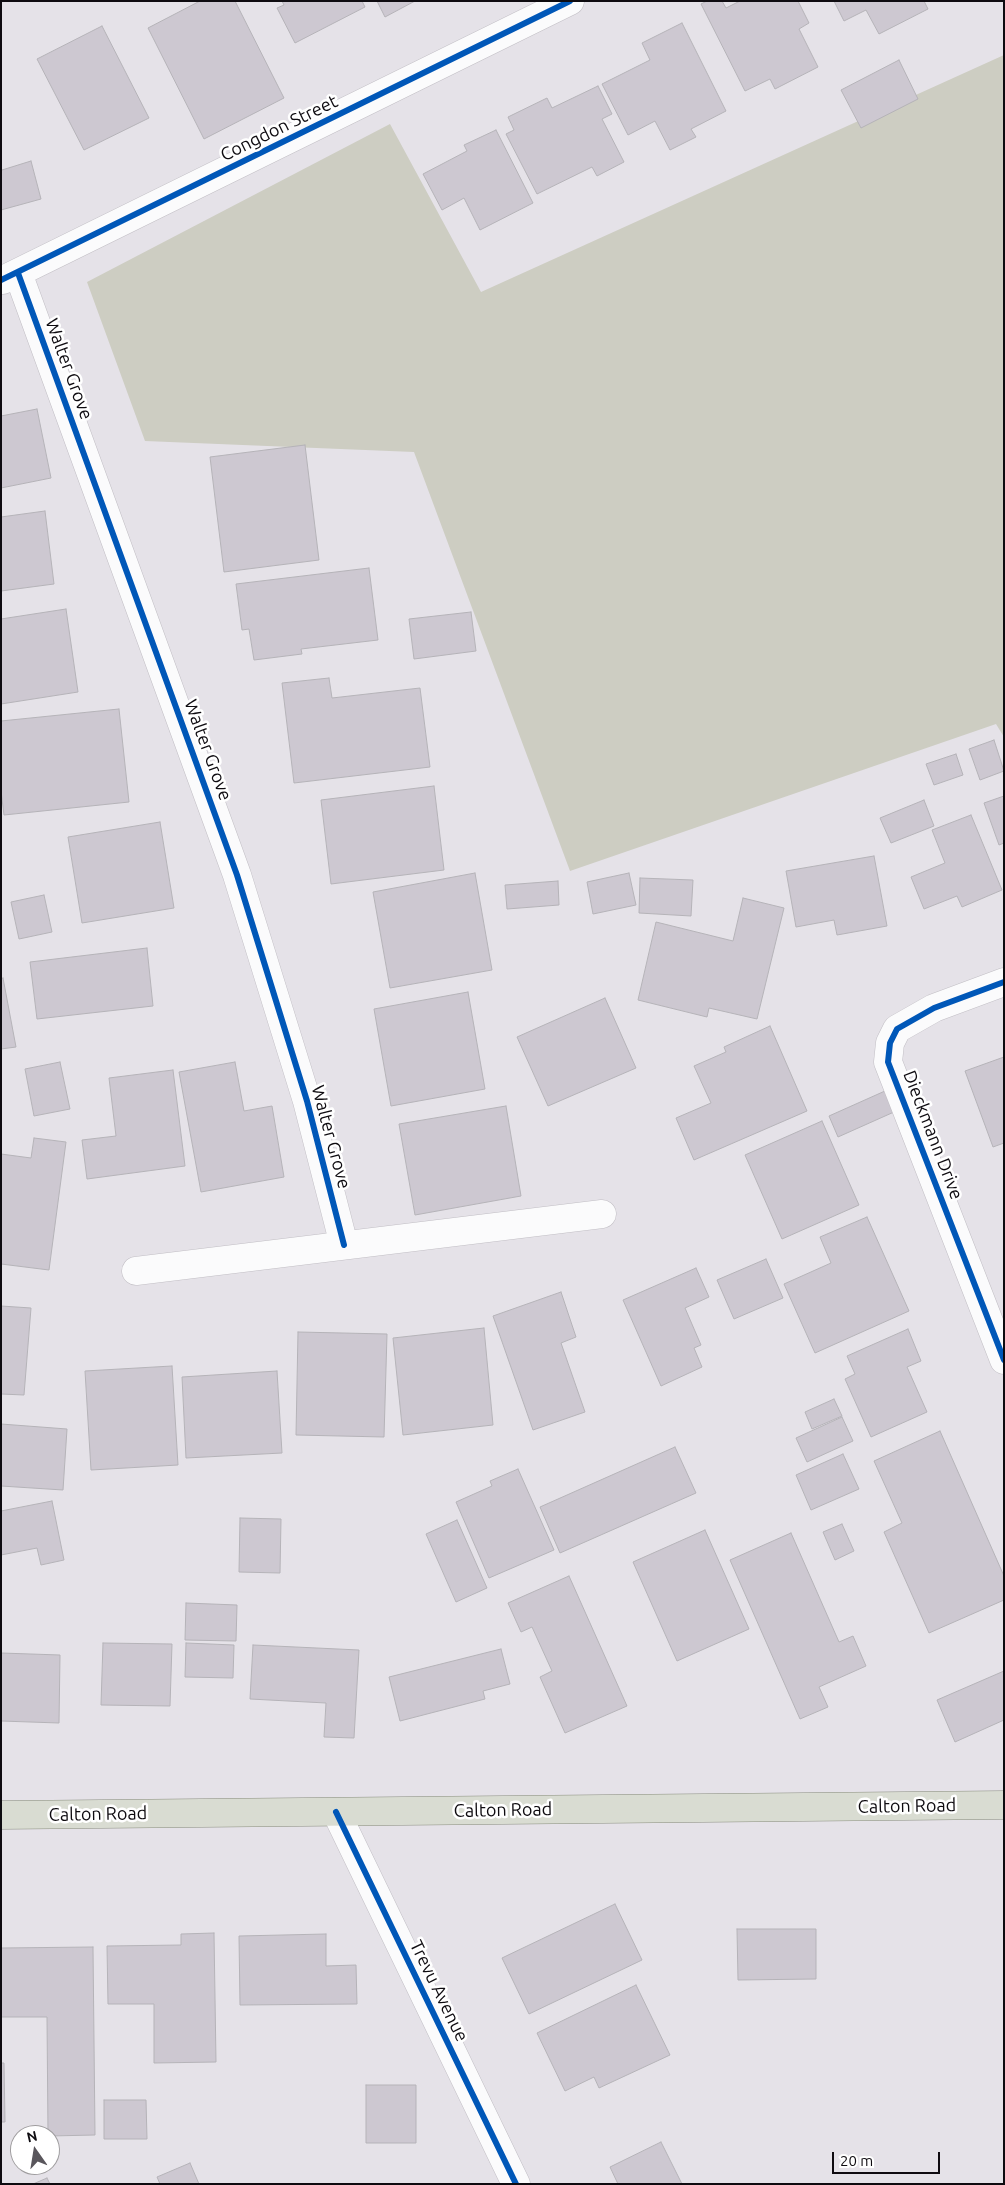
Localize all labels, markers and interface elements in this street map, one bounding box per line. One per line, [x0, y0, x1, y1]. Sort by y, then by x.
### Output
street label: Congdon Street [217, 90, 341, 166]
street label: Walter Grove [41, 315, 97, 423]
street label: Walter Grove [180, 696, 236, 804]
street label: Dieckmann Drive [898, 1067, 968, 1203]
street label: Walter Grove [307, 1083, 355, 1191]
street label: Calton Road [858, 1794, 956, 1818]
street label: Calton Road [454, 1798, 552, 1822]
street label: Calton Road [49, 1802, 147, 1826]
street label: Trevu Avenue [405, 1937, 473, 2045]
north arrow [10, 2125, 60, 2175]
text: N [25, 2127, 39, 2145]
scale bar [835, 2142, 942, 2174]
text: 20 m [840, 2152, 873, 2169]

